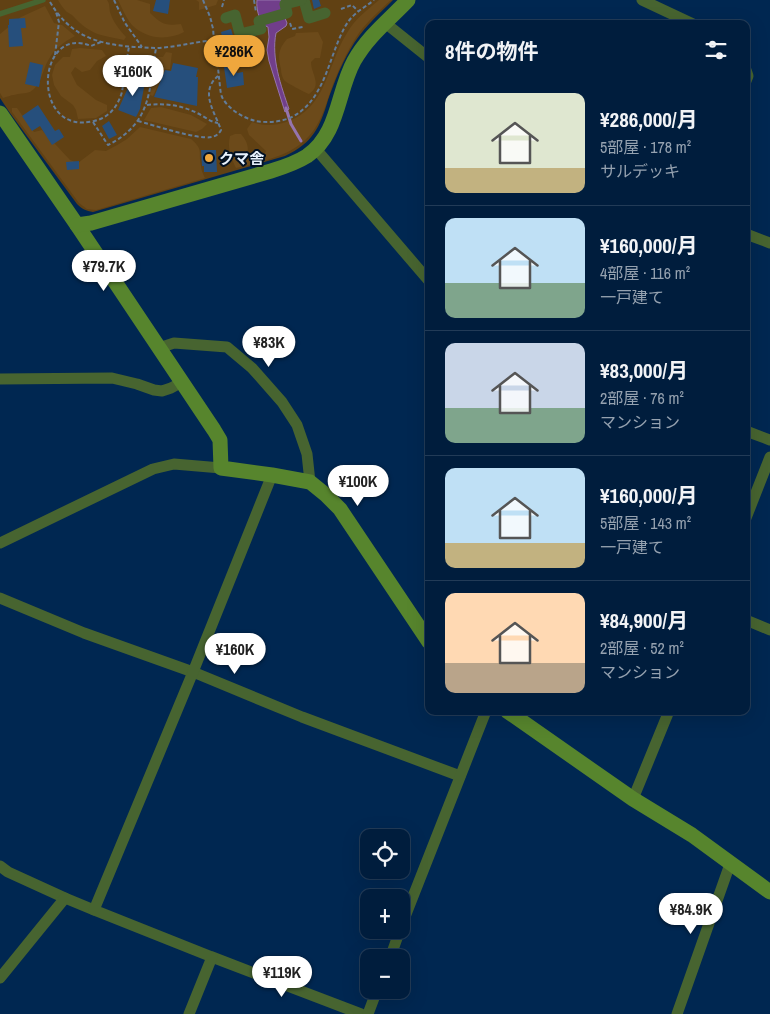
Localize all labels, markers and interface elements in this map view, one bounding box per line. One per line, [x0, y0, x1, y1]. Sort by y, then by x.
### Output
pin: ¥286K [199, 34, 269, 77]
icon: filters [702, 36, 730, 64]
text: 8件の物件 [445, 37, 539, 66]
text: ¥286K [215, 40, 253, 62]
pin: ¥160K [98, 54, 168, 97]
text: ¥160K [114, 60, 152, 82]
text: ¥286,000/月 [600, 105, 698, 134]
icon: home [485, 113, 545, 173]
text: 5部屋 · 178 m² [600, 136, 691, 158]
place label: クマ舎 [219, 148, 265, 169]
marker: クマ舎 [203, 152, 215, 164]
text: サルデッキ [600, 160, 680, 182]
text: ¥160,000/月 [600, 231, 698, 260]
icon: home [485, 238, 545, 298]
pin: ¥79.7K [63, 250, 145, 292]
text: ¥79.7K [83, 255, 125, 277]
text: 4部屋 · 116 m² [600, 262, 690, 284]
text: 一戸建て [600, 286, 664, 308]
pin: ¥83K [239, 326, 299, 368]
text: ¥83K [253, 331, 285, 353]
text: ¥83,000/月 [600, 356, 688, 385]
icon: home [485, 363, 545, 423]
text: 2部屋 · 76 m² [600, 387, 684, 409]
text: マンション [600, 411, 680, 433]
pin: ¥100K [323, 464, 393, 507]
text: ¥100K [339, 470, 377, 492]
text: ¥160,000/月 [600, 481, 698, 510]
icon: home [485, 488, 545, 548]
text: 5部屋 · 143 m² [600, 512, 691, 534]
text: 一戸建て [600, 536, 664, 558]
text: ¥84,900/月 [600, 606, 688, 635]
icon: home [485, 613, 545, 673]
pin: ¥160K [200, 632, 270, 675]
text: 2部屋 · 52 m² [600, 637, 684, 659]
text: ¥160K [216, 638, 254, 660]
text: マンション [600, 661, 680, 683]
map controls [360, 829, 410, 999]
button: locate [360, 829, 410, 879]
button: + [360, 889, 410, 939]
pin: ¥84.9K [650, 892, 732, 935]
text: ¥84.9K [670, 898, 712, 920]
button: − [360, 949, 410, 999]
pin: ¥119K [247, 956, 317, 998]
text: ¥119K [263, 961, 301, 983]

